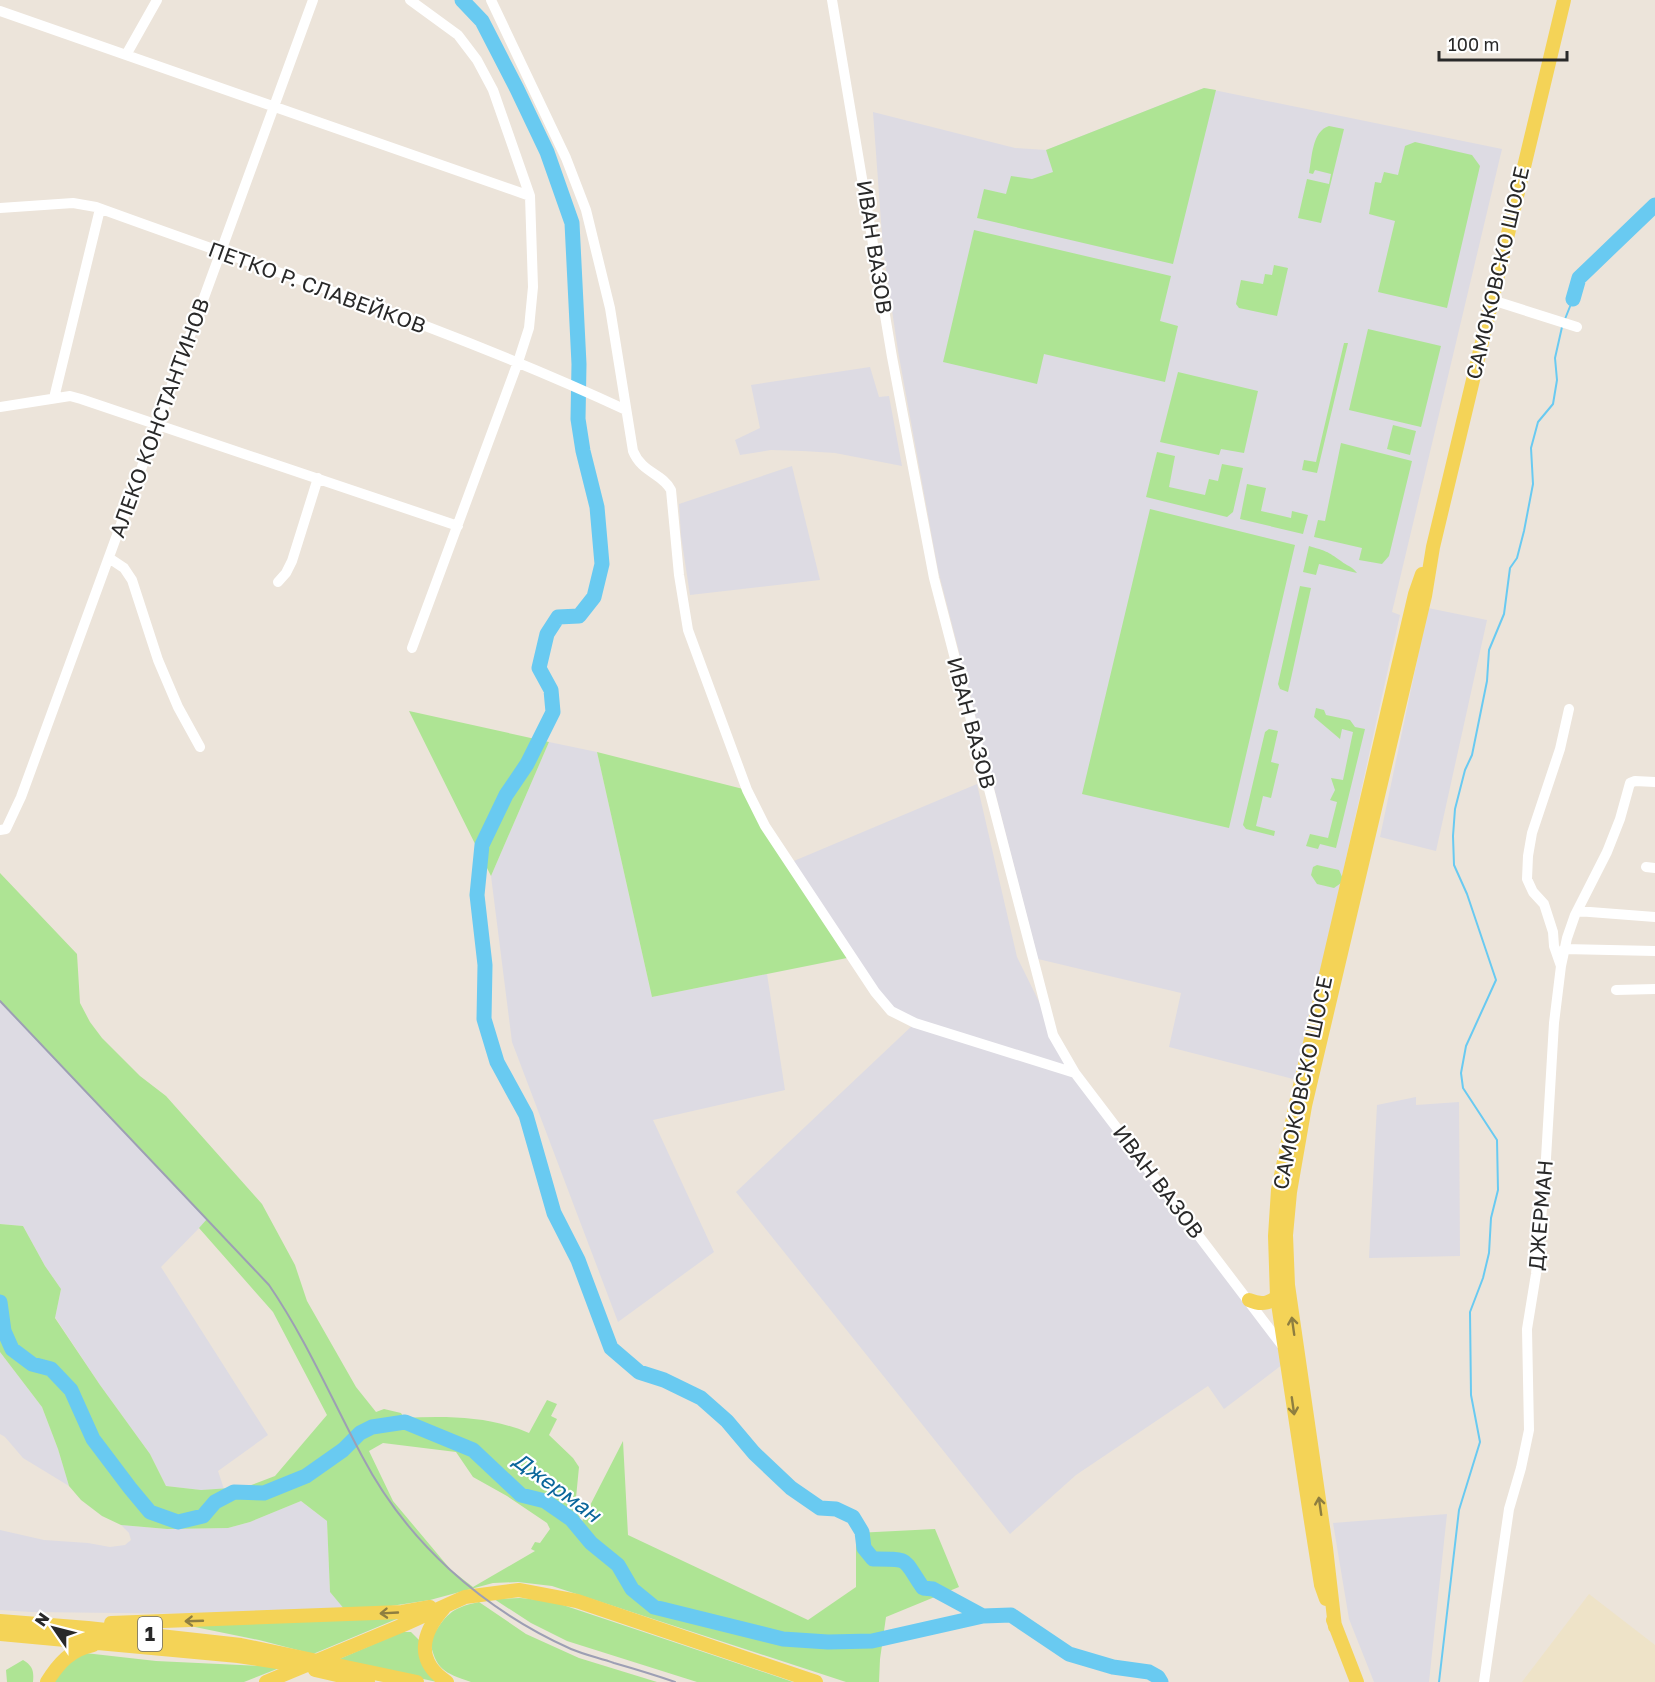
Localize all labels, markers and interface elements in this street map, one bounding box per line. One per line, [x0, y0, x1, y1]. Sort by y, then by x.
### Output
scale bar [1439, 24, 1566, 62]
text: 100 m [1448, 33, 1499, 55]
street label: САМОКОВСКО ШОСЕ [1460, 164, 1534, 382]
street label: ИВАН ВАЗОВ [852, 178, 898, 316]
street label: ПЕТКО Р. СЛАВЕЙКОВ [205, 236, 430, 338]
street label: АЛЕКО КОНСТАНТИНОВ [104, 294, 215, 541]
street label: ИВАН ВАЗОВ [942, 654, 1002, 791]
street label: САМОКОВСКО ШОСЕ [1267, 974, 1337, 1192]
street label: ИВАН ВАЗОВ [1108, 1120, 1210, 1243]
street label: ДЖЕРМАН [1522, 1159, 1558, 1271]
one-way arrow [1288, 1317, 1299, 1336]
one-way arrow [1288, 1396, 1299, 1416]
water label: Джерман [508, 1445, 608, 1528]
one-way arrow [1314, 1497, 1325, 1517]
north arrow [24, 1598, 84, 1658]
one-way arrow [380, 1607, 400, 1618]
text: N [30, 1609, 53, 1630]
one-way arrow [185, 1615, 205, 1627]
road number: 1 [138, 1617, 162, 1651]

